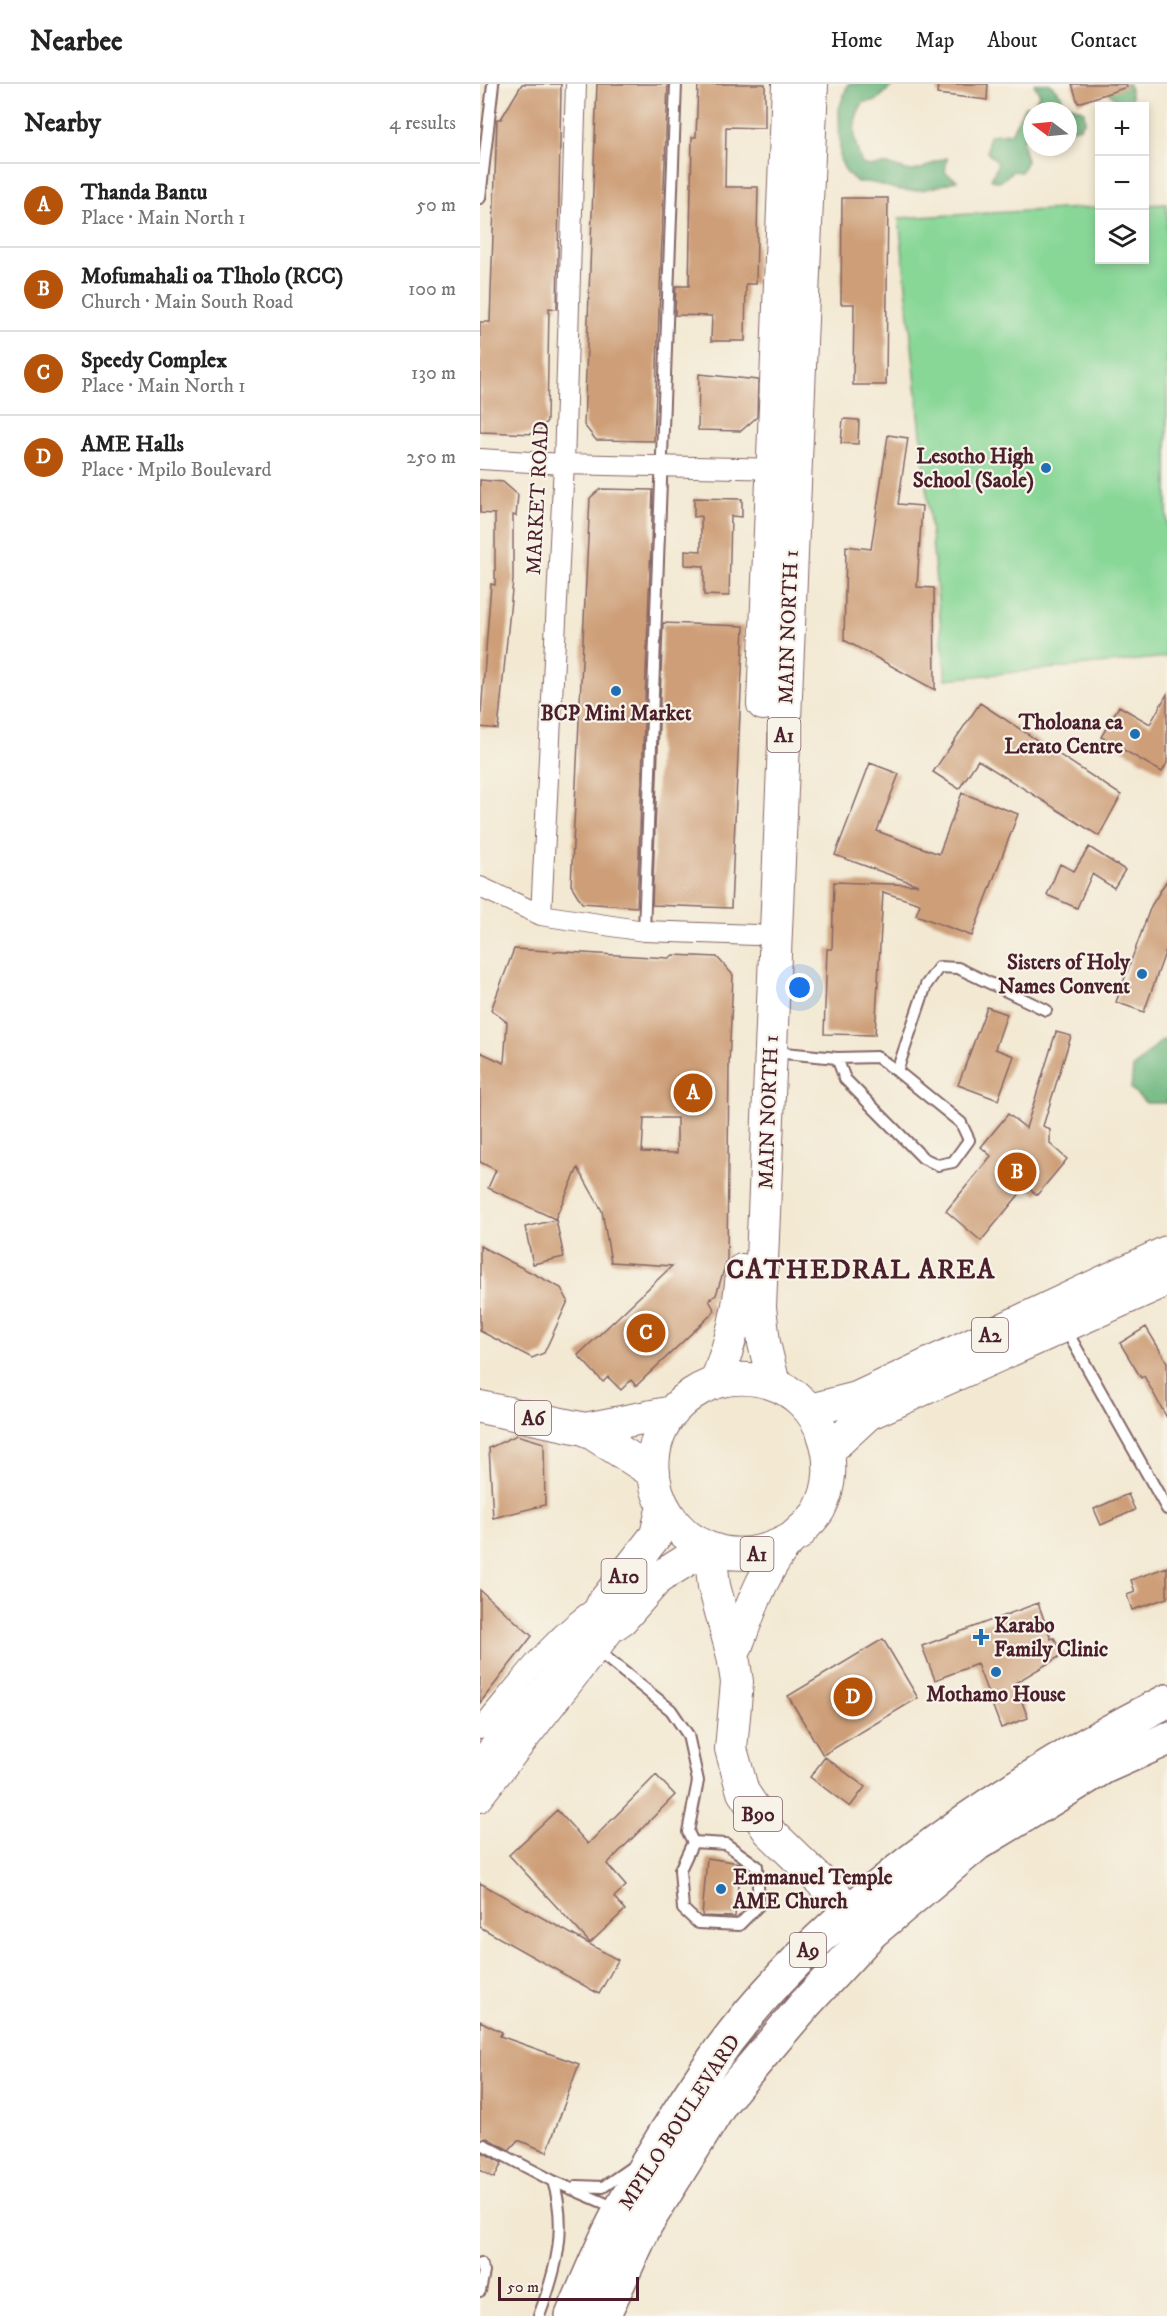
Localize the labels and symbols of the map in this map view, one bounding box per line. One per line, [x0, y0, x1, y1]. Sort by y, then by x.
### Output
north arrow [1023, 102, 1077, 156]
street label: MARKET ROAD [521, 420, 555, 576]
place label: Lesotho High School (Saole) [913, 444, 1035, 494]
marker: Lesotho High School (Saole) [1039, 461, 1053, 475]
street label: MAIN NORTH 1 [773, 549, 805, 705]
marker: BCP Mini Market [609, 684, 623, 698]
place label: BCP Mini Market [541, 701, 692, 727]
place label: Tholoana ea Lerato Centre [1004, 710, 1124, 760]
road number: A1 [768, 718, 800, 752]
marker: Tholoana ea Lerato Centre [1128, 727, 1142, 741]
place label: Sisters of Holy Names Convent [998, 950, 1131, 1000]
marker: Sisters of Holy Names Convent [1135, 967, 1149, 981]
your location [785, 973, 814, 1002]
street label: MAIN NORTH 1 [753, 1034, 785, 1190]
pin: A [674, 1070, 712, 1116]
pin: B [998, 1150, 1036, 1194]
district label: CATHEDRAL AREA [726, 1253, 996, 1287]
pin: C [626, 1310, 666, 1356]
road number: A2 [972, 1318, 1008, 1352]
road number: A6 [515, 1401, 551, 1435]
road number: A1 [740, 1537, 774, 1571]
road number: A10 [602, 1559, 646, 1593]
place label: Karabo Family Clinic [994, 1613, 1108, 1663]
marker: Karabo Family Clinic [972, 1628, 990, 1646]
marker: Mothamo House [989, 1665, 1003, 1679]
pin: D [834, 1674, 872, 1720]
place label: Mothamo House [926, 1682, 1066, 1708]
road number: B90 [734, 1797, 782, 1831]
place label: Emmanuel Temple AME Church [732, 1865, 893, 1915]
marker: Emmanuel Temple AME Church [714, 1882, 728, 1896]
road number: A9 [790, 1933, 826, 1967]
street label: MPILO BOULEVARD [613, 2030, 746, 2215]
scale bar [498, 2274, 639, 2302]

